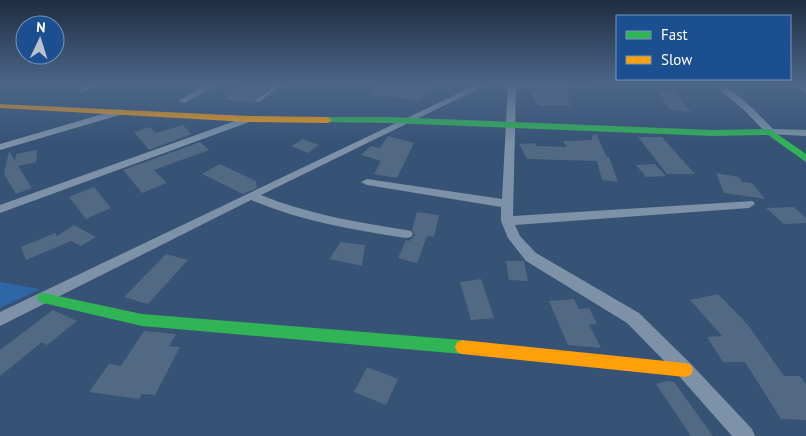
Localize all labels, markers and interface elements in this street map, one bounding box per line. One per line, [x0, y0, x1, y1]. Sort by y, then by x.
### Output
north arrow [15, 15, 65, 65]
legend [616, 15, 791, 80]
text: N [36, 18, 46, 36]
text: Fast [661, 25, 688, 44]
text: Slow [661, 50, 692, 69]

